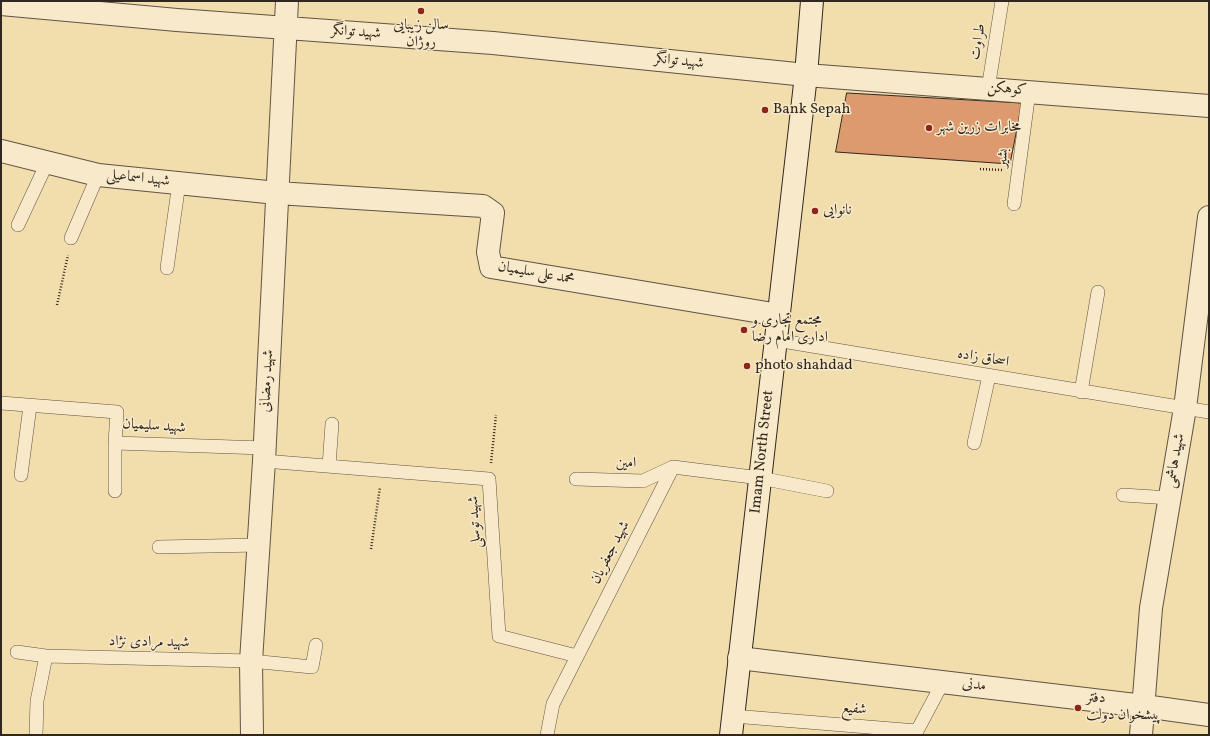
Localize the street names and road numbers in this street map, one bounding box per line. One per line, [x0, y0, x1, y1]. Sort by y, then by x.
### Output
street label: شهید توانگر [331, 22, 381, 44]
street label: طراوت [967, 22, 991, 62]
street label: شهید توانگر [653, 50, 705, 74]
street label: کوهکن [986, 80, 1028, 100]
street label: بشیر [994, 148, 1014, 168]
street label: شهید اسماعیلی [105, 167, 171, 191]
street label: محمد علی سلیمیان [496, 258, 576, 290]
street label: اسحاق زاده [956, 346, 1010, 372]
street label: شهید رمضانی [257, 349, 279, 413]
street label: Imam North Street [748, 389, 778, 515]
street label: شهید سلیمیان [122, 416, 186, 438]
street label: شهید هاشمی [1162, 432, 1190, 490]
street label: امین [616, 455, 636, 473]
street label: شهید توسلی [465, 495, 487, 549]
street label: شهید جعفریان [587, 518, 635, 588]
street label: شهید مرادی نژاد [108, 633, 190, 653]
street label: مدنی [961, 676, 987, 696]
street label: شفیع [841, 700, 867, 720]

